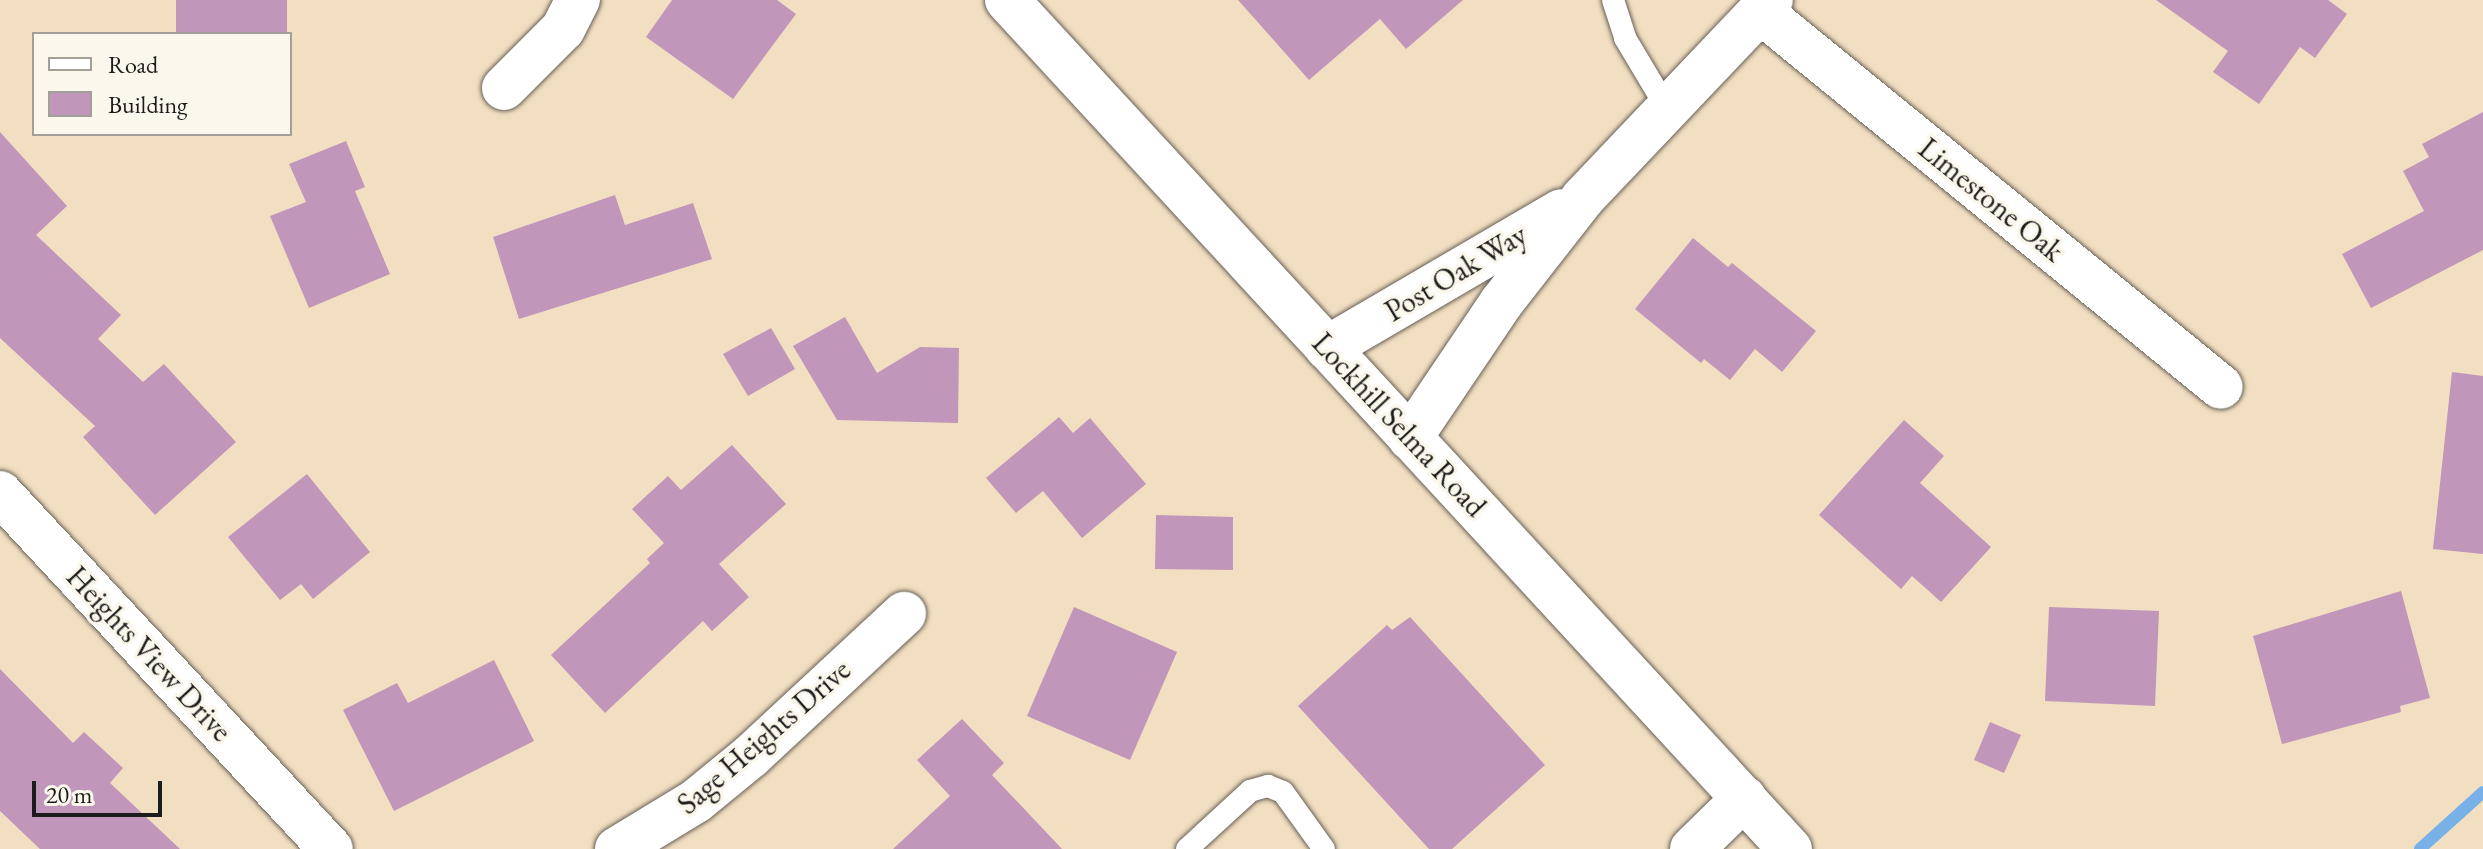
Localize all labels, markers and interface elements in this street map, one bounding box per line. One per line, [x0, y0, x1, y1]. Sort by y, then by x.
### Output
legend [32, 32, 292, 136]
text: Road [108, 49, 158, 80]
text: Building [108, 89, 188, 120]
street label: Limestone Oak [1911, 131, 2071, 269]
street label: Post Oak Way [1378, 217, 1534, 329]
street label: Lockhill Selma Road [1304, 325, 1494, 525]
street label: Heights View Drive [59, 559, 239, 749]
street label: Sage Heights Drive [670, 652, 858, 822]
scale bar [36, 765, 166, 815]
text: 20 m [46, 779, 93, 810]

